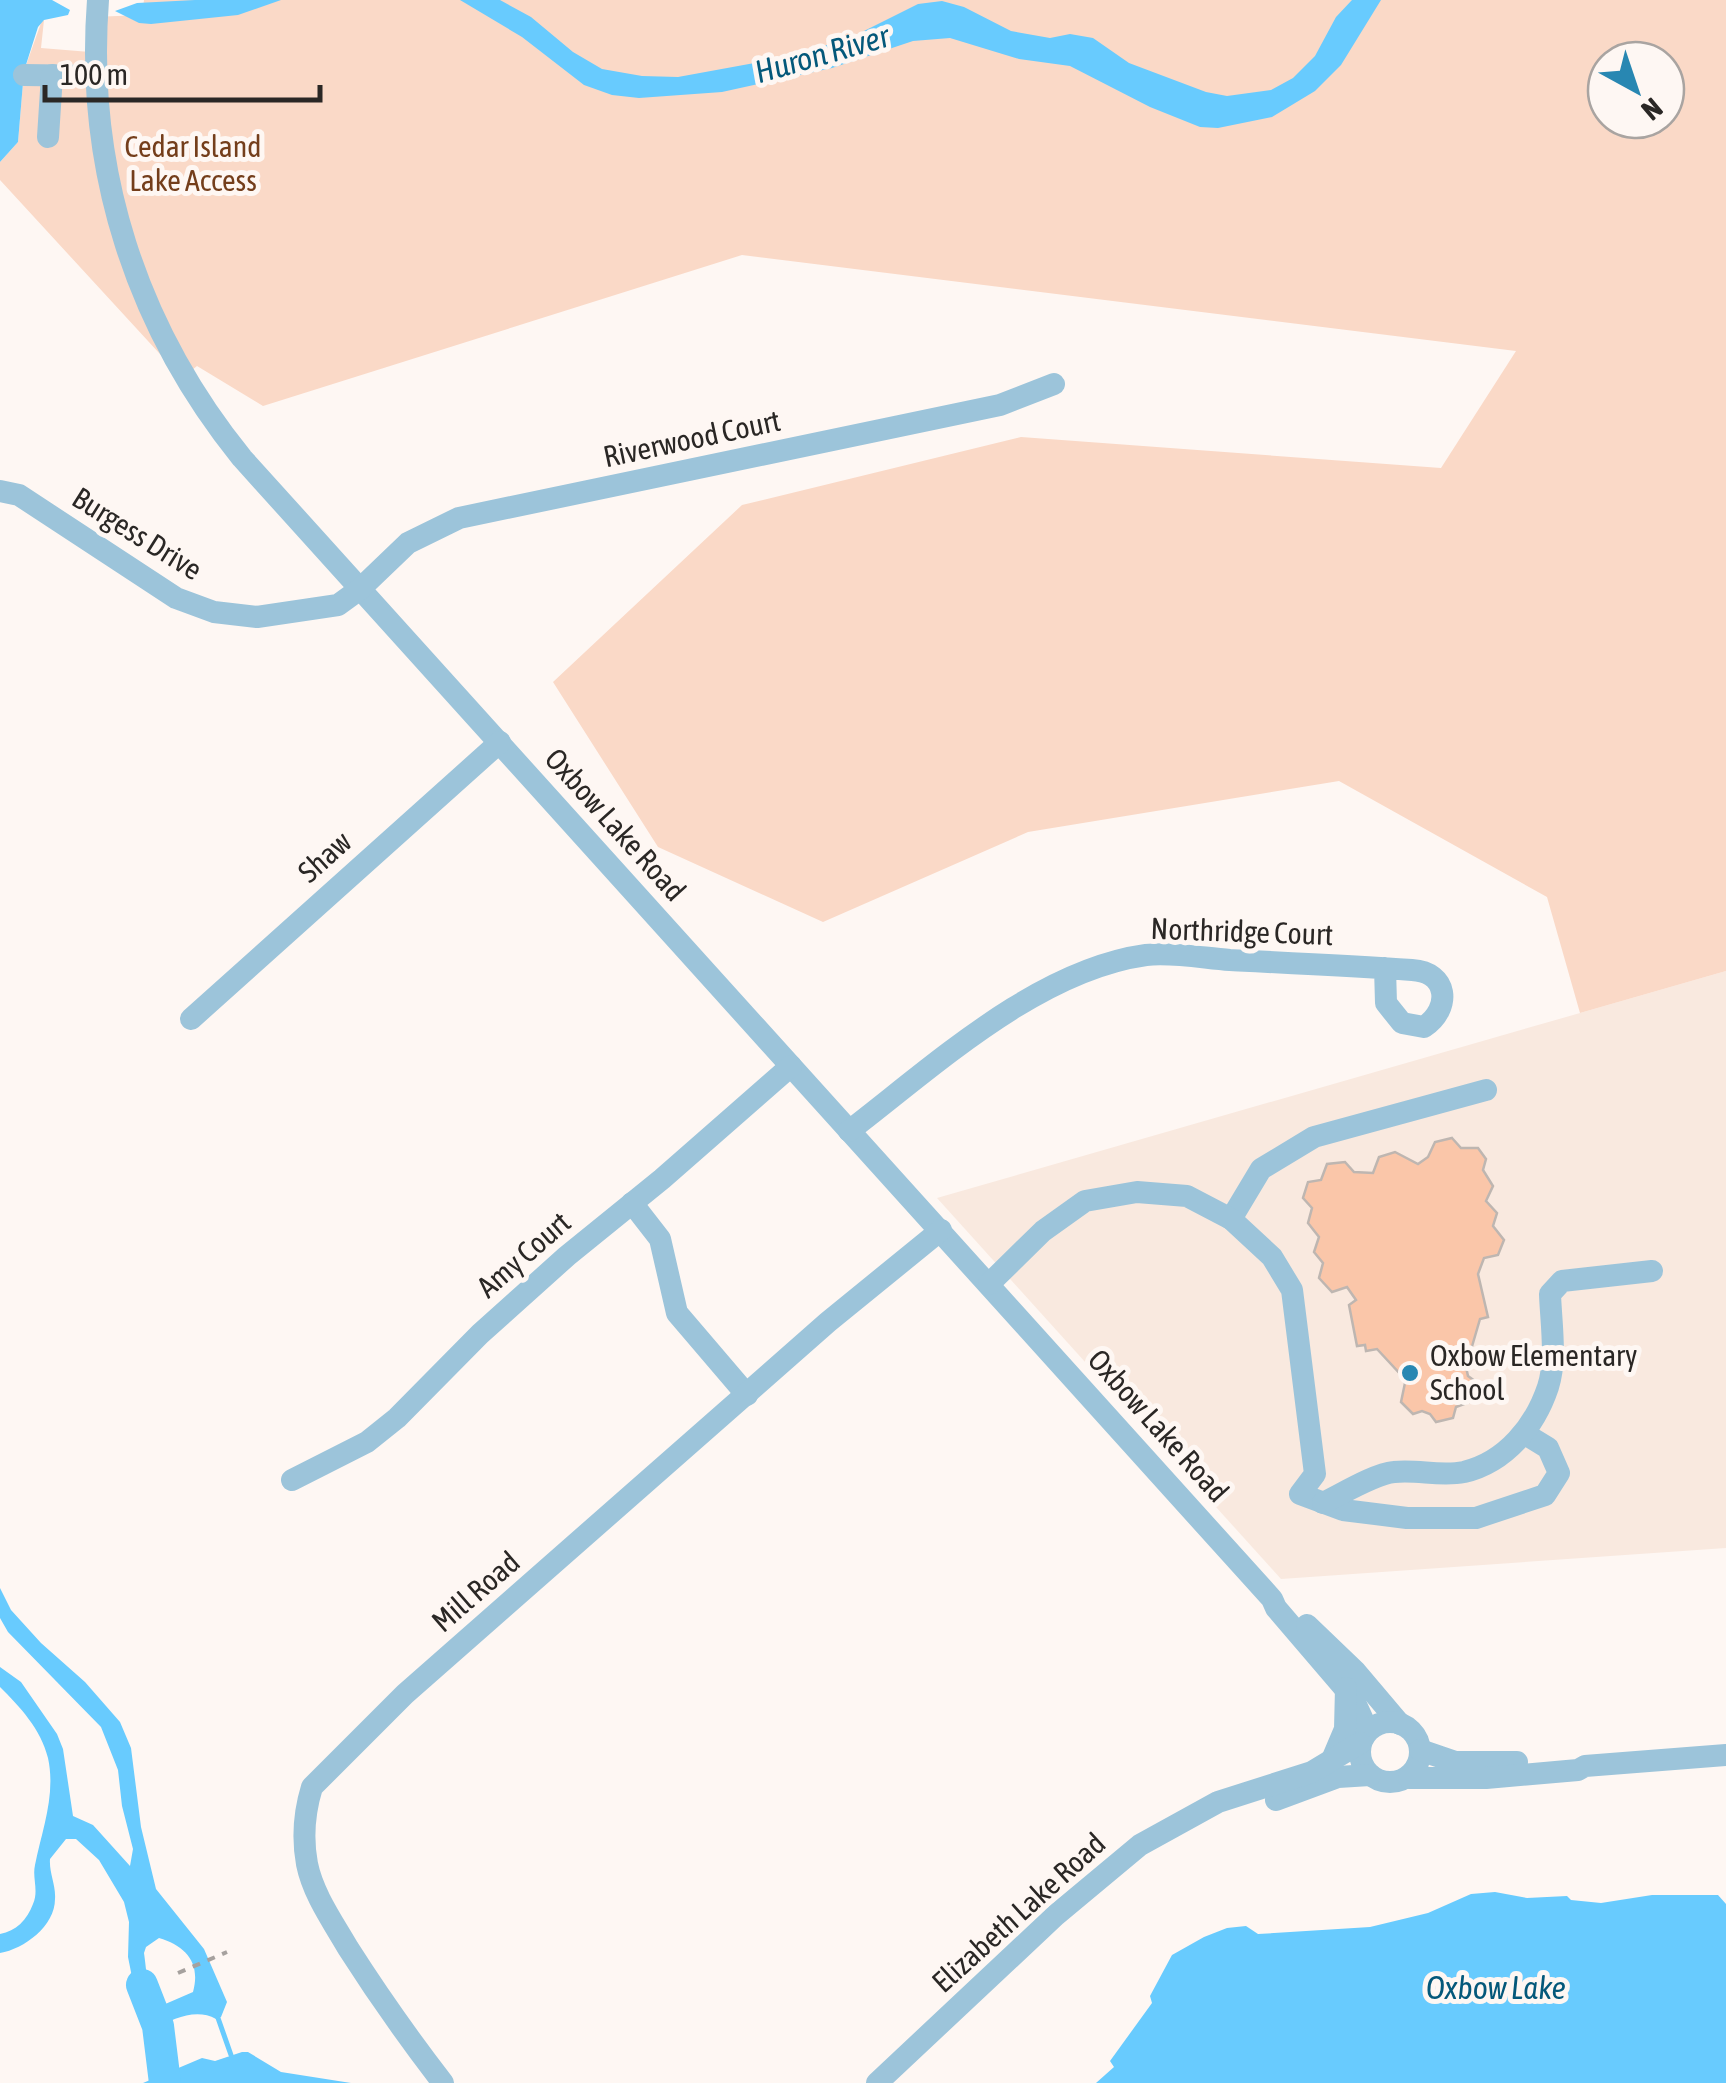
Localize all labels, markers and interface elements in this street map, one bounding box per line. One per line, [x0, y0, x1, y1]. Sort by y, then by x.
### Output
water label: Huron River [751, 16, 895, 90]
scale bar [45, 40, 320, 102]
north arrow [1586, 40, 1686, 140]
text: 100 m [60, 57, 128, 91]
text: N [1635, 92, 1669, 127]
park label: Cedar Island Lake Access [124, 129, 262, 197]
street label: Riverwood Court [600, 403, 783, 473]
street label: Burgess Drive [67, 480, 208, 586]
street label: Oxbow Lake Road [539, 741, 693, 907]
street label: Shaw [291, 824, 358, 889]
street label: Northridge Court [1150, 911, 1334, 951]
street label: Amy Court [470, 1205, 577, 1304]
place label: Oxbow Elementary School [1430, 1338, 1637, 1406]
street label: Oxbow Lake Road [1082, 1342, 1236, 1508]
marker: Oxbow Elementary School [1399, 1362, 1421, 1384]
street label: Mill Road [425, 1544, 526, 1638]
street label: Elizabeth Lake Road [925, 1826, 1112, 1999]
water label: Oxbow Lake [1426, 1969, 1566, 2006]

